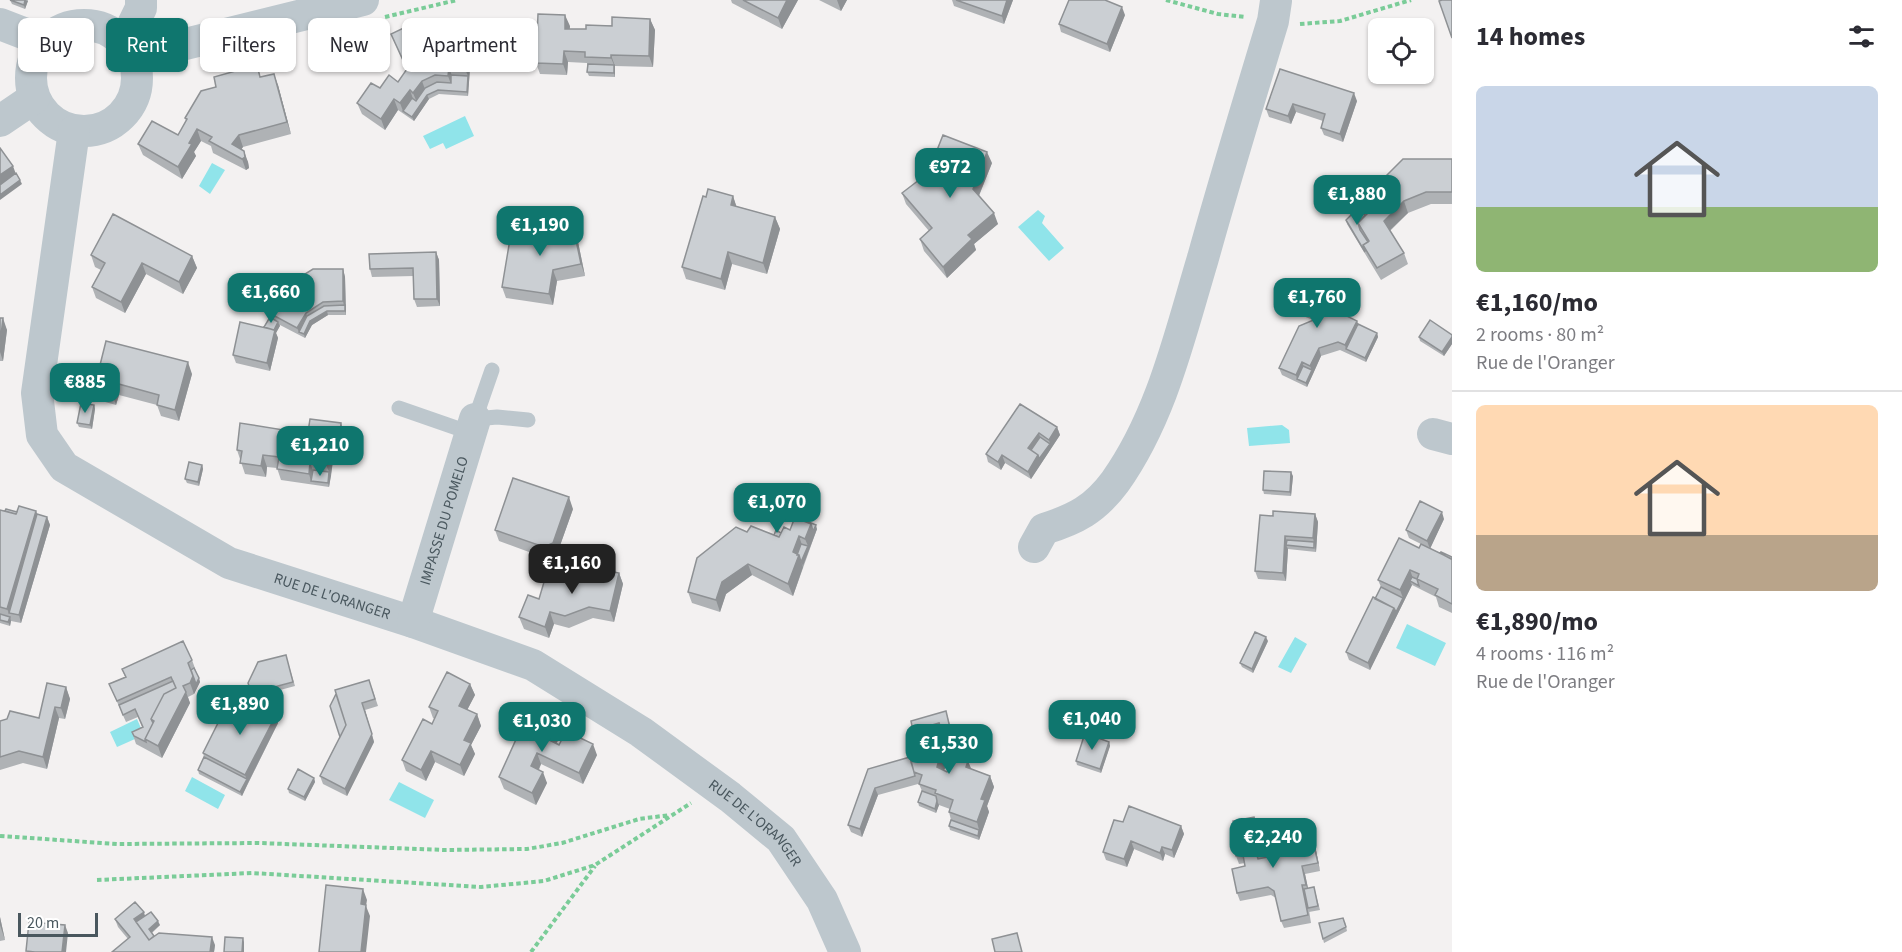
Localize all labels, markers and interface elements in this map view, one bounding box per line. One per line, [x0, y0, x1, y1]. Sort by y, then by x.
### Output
chip: Buy [18, 18, 94, 72]
chip: Rent [106, 18, 188, 72]
chip: Filters [200, 18, 296, 72]
chip: New [308, 18, 390, 72]
chip: Apartment [402, 18, 538, 72]
map controls [1368, 18, 1434, 84]
button: locate [1368, 18, 1434, 84]
text: 14 homes [1476, 18, 1585, 55]
icon: filters [1845, 20, 1878, 53]
icon: home [1623, 125, 1731, 233]
pin: €972 [914, 148, 986, 199]
text: €972 [929, 153, 971, 181]
pin: €1,880 [1308, 175, 1406, 226]
text: €1,880 [1328, 180, 1386, 208]
pin: €1,190 [491, 206, 589, 257]
text: €1,190 [511, 211, 569, 239]
pin: €1,660 [222, 273, 320, 324]
text: €1,660 [242, 278, 300, 306]
pin: €1,760 [1268, 278, 1366, 329]
text: €1,760 [1288, 283, 1346, 311]
text: €1,160/mo [1476, 284, 1598, 321]
text: 2 rooms · 80 m² [1476, 321, 1604, 349]
text: Rue de l'Oranger [1476, 349, 1615, 377]
pin: €885 [49, 363, 121, 414]
text: €885 [64, 368, 106, 396]
pin: €1,210 [271, 426, 369, 477]
text: €1,210 [291, 431, 349, 459]
icon: home [1623, 444, 1731, 552]
street label: IMPASSE DU POMELO [414, 454, 474, 588]
pin: €1,070 [728, 483, 826, 534]
text: €1,070 [748, 488, 806, 516]
pin: €1,160 [523, 544, 621, 595]
text: €1,160 [543, 549, 601, 577]
street label: RUE DE L'ORANGER [271, 568, 393, 625]
text: €1,890/mo [1476, 603, 1598, 640]
text: 4 rooms · 116 m² [1476, 640, 1614, 668]
text: Rue de l'Oranger [1476, 668, 1615, 696]
pin: €1,890 [191, 685, 289, 736]
text: €1,890 [211, 690, 269, 718]
pin: €1,040 [1043, 700, 1141, 751]
pin: €1,030 [493, 702, 591, 753]
text: €1,040 [1063, 705, 1121, 733]
text: €1,030 [513, 707, 571, 735]
pin: €1,530 [900, 724, 998, 775]
text: €1,530 [920, 729, 978, 757]
street label: RUE DE L'ORANGER [704, 774, 807, 871]
pin: €2,240 [1224, 818, 1322, 869]
text: €2,240 [1244, 823, 1302, 851]
scale bar [18, 910, 98, 938]
text: 20 m [27, 912, 59, 934]

